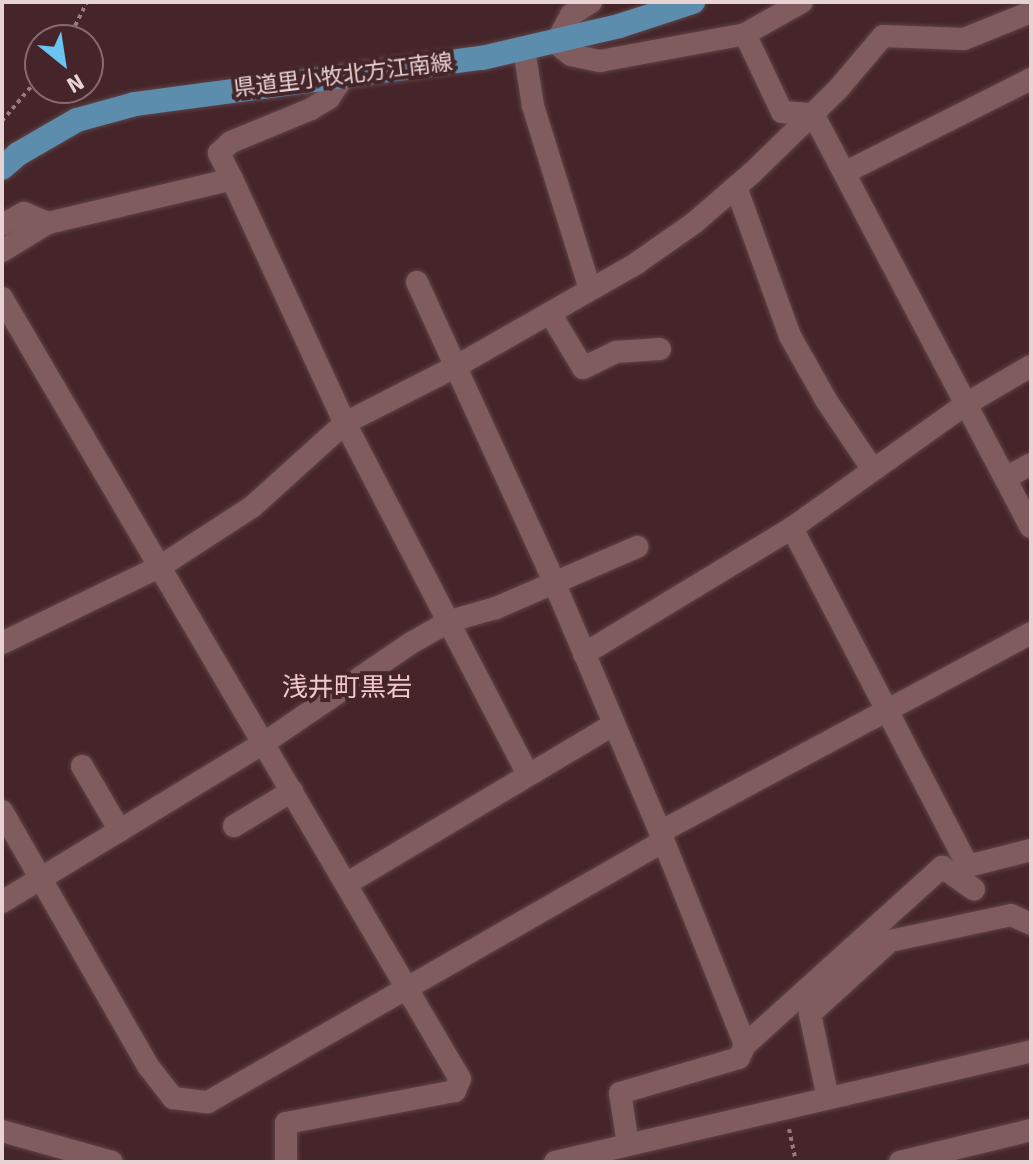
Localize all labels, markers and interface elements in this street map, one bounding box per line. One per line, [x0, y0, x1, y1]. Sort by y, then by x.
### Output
north arrow [24, 24, 104, 104]
street label: 県道里小牧北方江南線 [232, 48, 454, 102]
text: N [62, 68, 89, 99]
district label: 浅井町黒岩 [282, 673, 412, 705]

